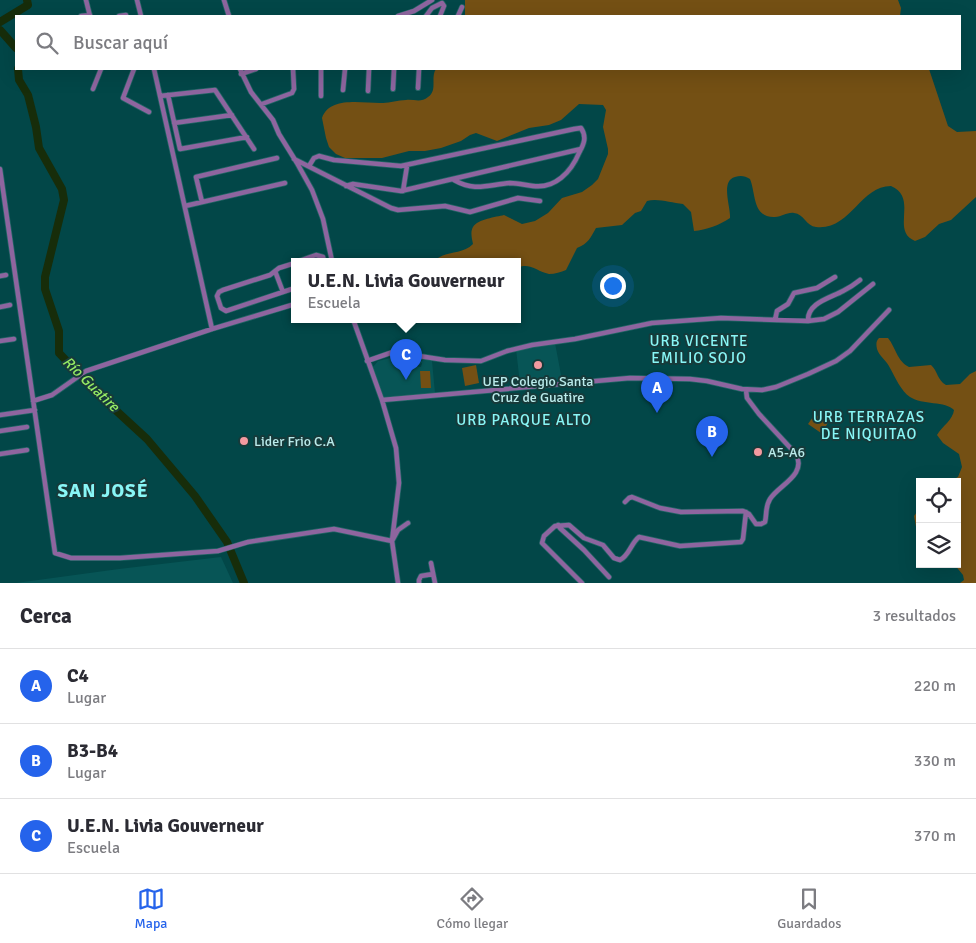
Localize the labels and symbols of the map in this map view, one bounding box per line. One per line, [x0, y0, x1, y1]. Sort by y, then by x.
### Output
your location [600, 273, 626, 299]
district label: URB VICENTE EMILIO SOJO [649, 332, 749, 367]
pin: C [390, 339, 422, 380]
water label: Río Guatire [59, 353, 124, 416]
marker: UEP Colegio Santa Cruz de Guatire [532, 359, 544, 371]
pin: A [641, 372, 673, 413]
place label: UEP Colegio Santa Cruz de Guatire [483, 373, 593, 406]
district label: URB TERRAZAS DE NIQUITAO [813, 408, 925, 443]
district label: URB PARQUE ALTO [456, 411, 592, 429]
pin: B [696, 416, 728, 457]
place label: Lider Frio C.A [254, 433, 335, 450]
marker: Lider Frio C.A [238, 435, 250, 447]
place label: A5-A6 [768, 444, 805, 461]
marker: A5-A6 [752, 446, 764, 458]
district label: SAN JOSÉ [57, 479, 149, 503]

